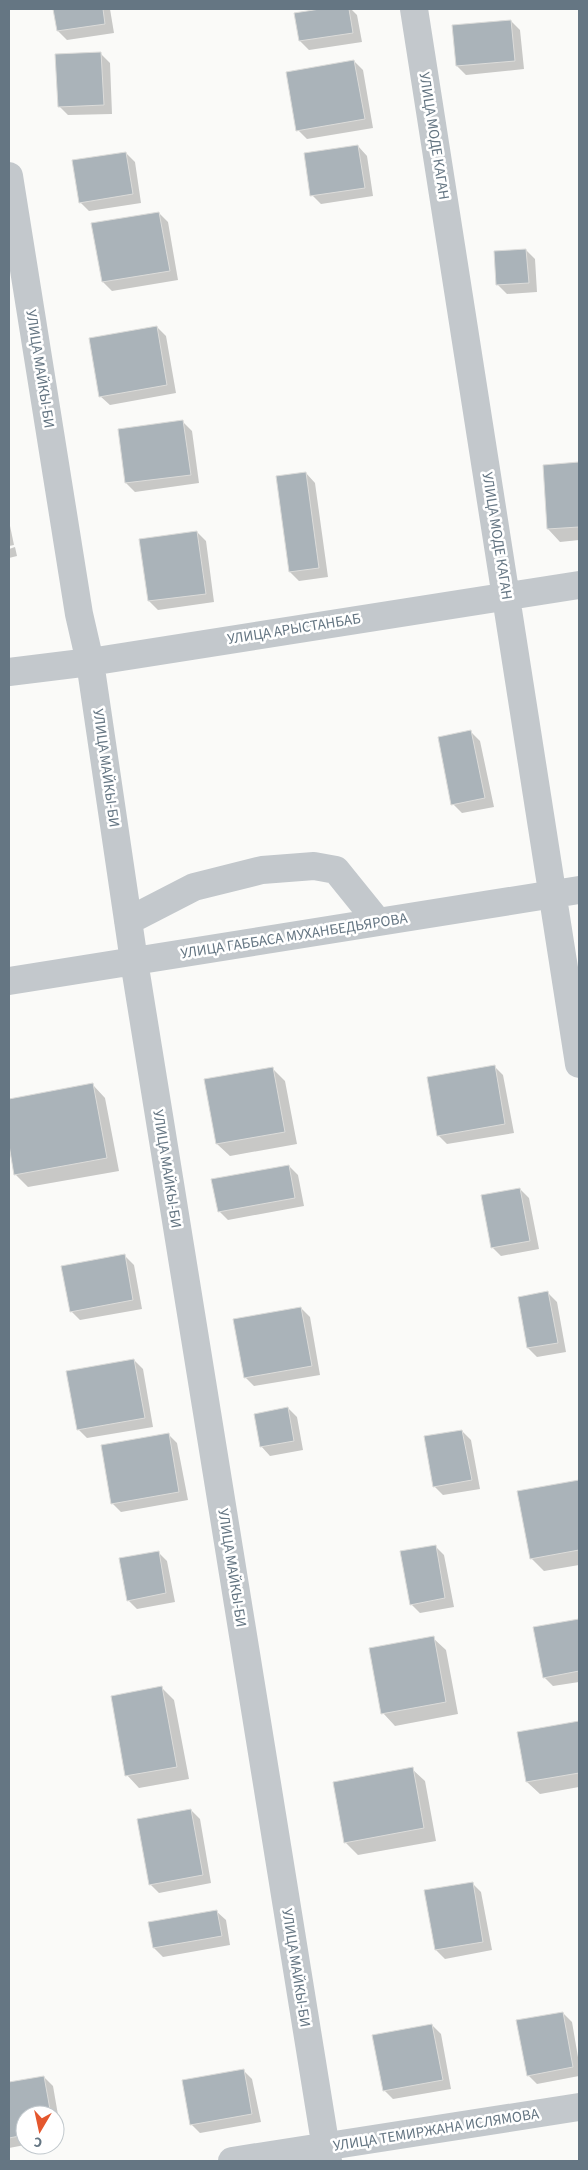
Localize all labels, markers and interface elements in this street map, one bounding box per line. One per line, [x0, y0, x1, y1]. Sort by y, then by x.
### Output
street label: УЛИЦА МОДЕ КАГАН [414, 71, 454, 201]
street label: УЛИЦА МАЙКЫ-БИ [20, 308, 60, 430]
street label: УЛИЦА МОДЕ КАГАН [477, 471, 517, 601]
street label: УЛИЦА АРЫСТАНБАБ [226, 608, 362, 650]
street label: УЛИЦА МАЙКЫ-БИ [87, 707, 125, 829]
street label: УЛИЦА ГАББАСА МУХАНБЕДЬЯРОВА [179, 908, 410, 964]
street label: УЛИЦА МАЙКЫ-БИ [147, 1108, 187, 1230]
street label: УЛИЦА МАЙКЫ-БИ [212, 1507, 252, 1629]
street label: УЛИЦА МАЙКЫ-БИ [276, 1907, 316, 2029]
street label: УЛИЦА ТЕМИРЖАНА ИСЛЯМОВА [332, 2103, 541, 2157]
north arrow [15, 2105, 65, 2155]
text: С [33, 2131, 44, 2152]

